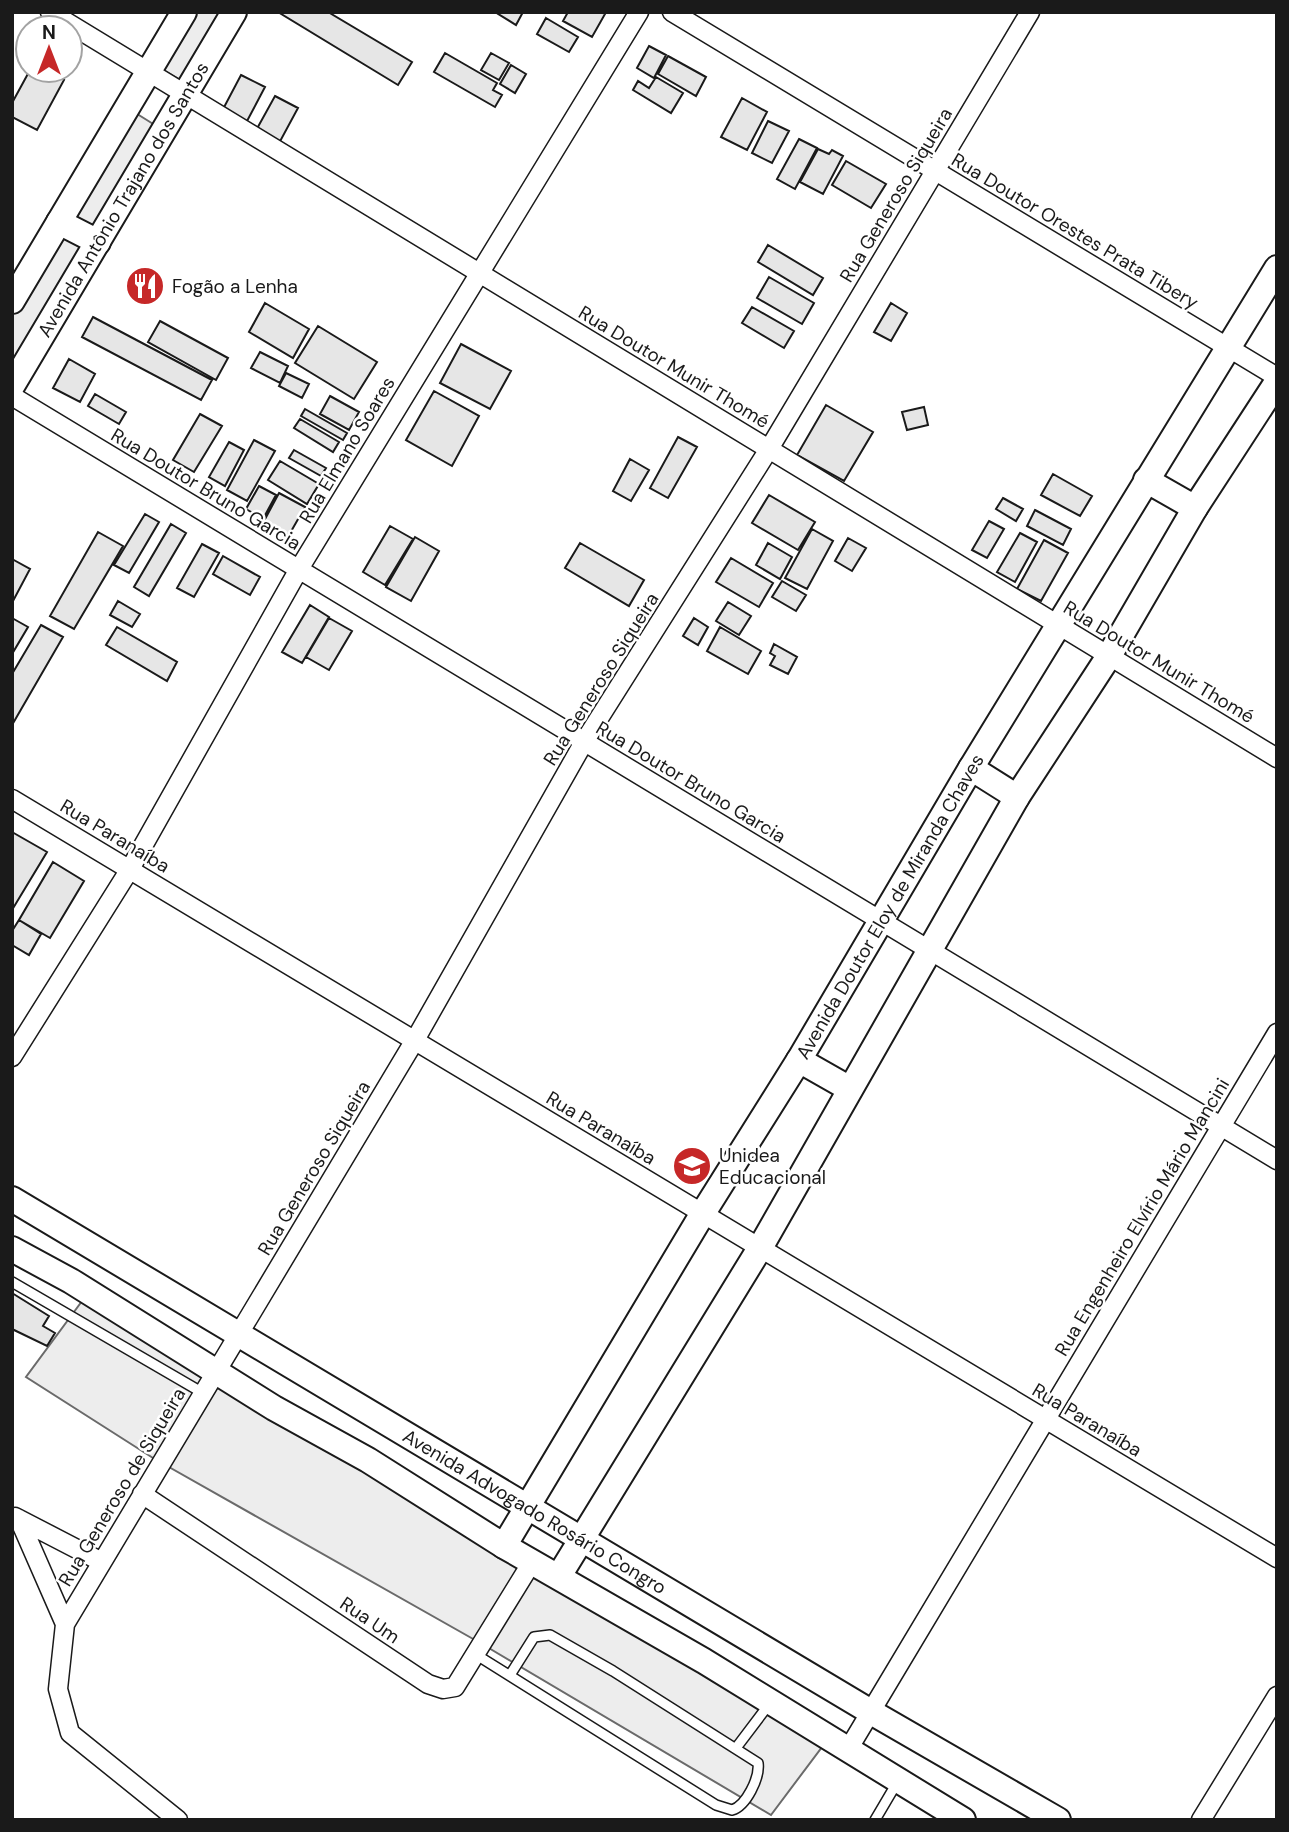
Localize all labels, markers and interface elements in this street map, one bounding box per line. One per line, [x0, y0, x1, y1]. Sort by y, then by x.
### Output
north arrow [14, 14, 84, 84]
text: N [42, 20, 56, 45]
street label: Avenida Antônio Trajano dos Santos [31, 57, 214, 342]
street label: Rua Generoso Siqueira [834, 103, 958, 287]
street label: Rua Doutor Orestes Prata Tibery [947, 147, 1203, 315]
restaurant icon: Fogão a Lenha [124, 265, 166, 307]
place label: Fogão a Lenha [172, 274, 298, 299]
street label: Rua Doutor Munir Thomé [574, 300, 774, 434]
street label: Rua Elmano Soares [293, 372, 401, 528]
street label: Rua Doutor Bruno Garcia [107, 422, 305, 556]
street label: Rua Generoso Siqueira [538, 588, 664, 770]
street label: Rua Doutor Munir Thomé [1059, 595, 1259, 729]
street label: Rua Doutor Bruno Garcia [592, 715, 790, 849]
street label: Avenida Doutor Eloy de Miranda Chaves [790, 749, 989, 1063]
street label: Rua Paranaíba [56, 793, 174, 879]
street label: Rua Engenheiro Elvírio Mário Mancini [1049, 1073, 1235, 1361]
street label: Rua Generoso Siqueira [252, 1076, 376, 1260]
street label: Rua Paranaíba [542, 1085, 660, 1171]
place label: Unidea Educacional [719, 1143, 826, 1190]
school or university icon: Unidea Educacional [671, 1145, 713, 1187]
street label: Rua Paranaíba [1028, 1377, 1146, 1463]
street label: Rua Generoso de Siqueira [53, 1383, 191, 1591]
street label: Avenida Advogado Rosário Congro [399, 1423, 671, 1600]
street label: Rua Um [335, 1591, 405, 1649]

